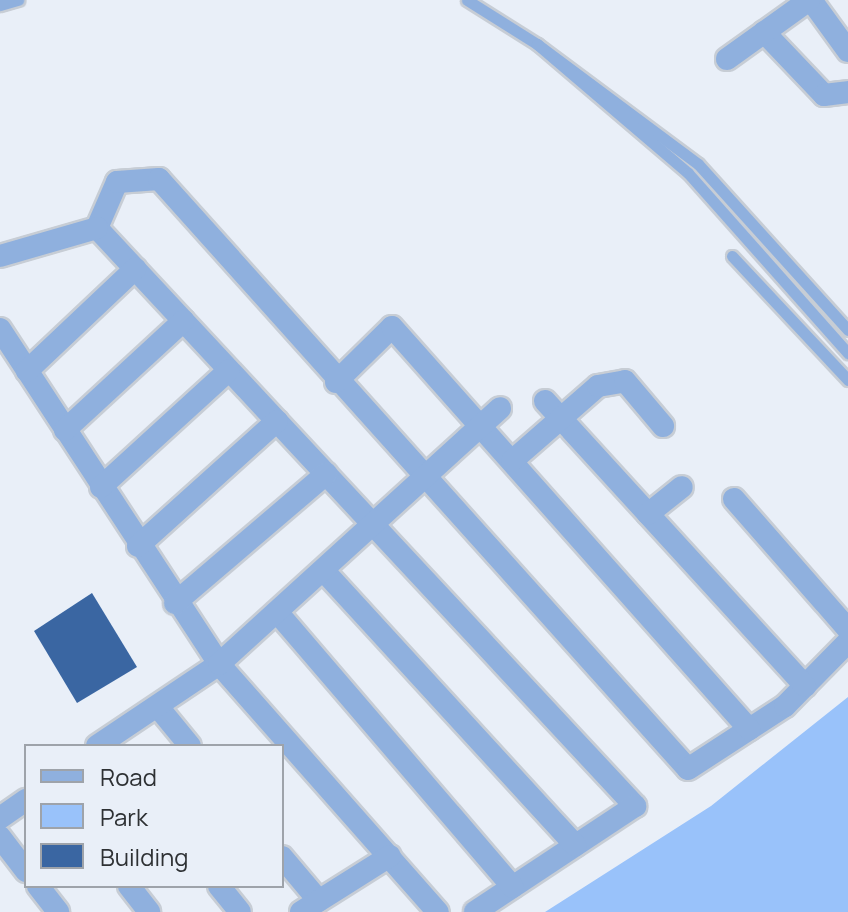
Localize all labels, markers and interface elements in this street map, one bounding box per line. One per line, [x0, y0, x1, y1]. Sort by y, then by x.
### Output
legend [24, 744, 284, 888]
text: Road [100, 760, 157, 793]
text: Park [100, 800, 148, 833]
text: Building [100, 840, 188, 873]

